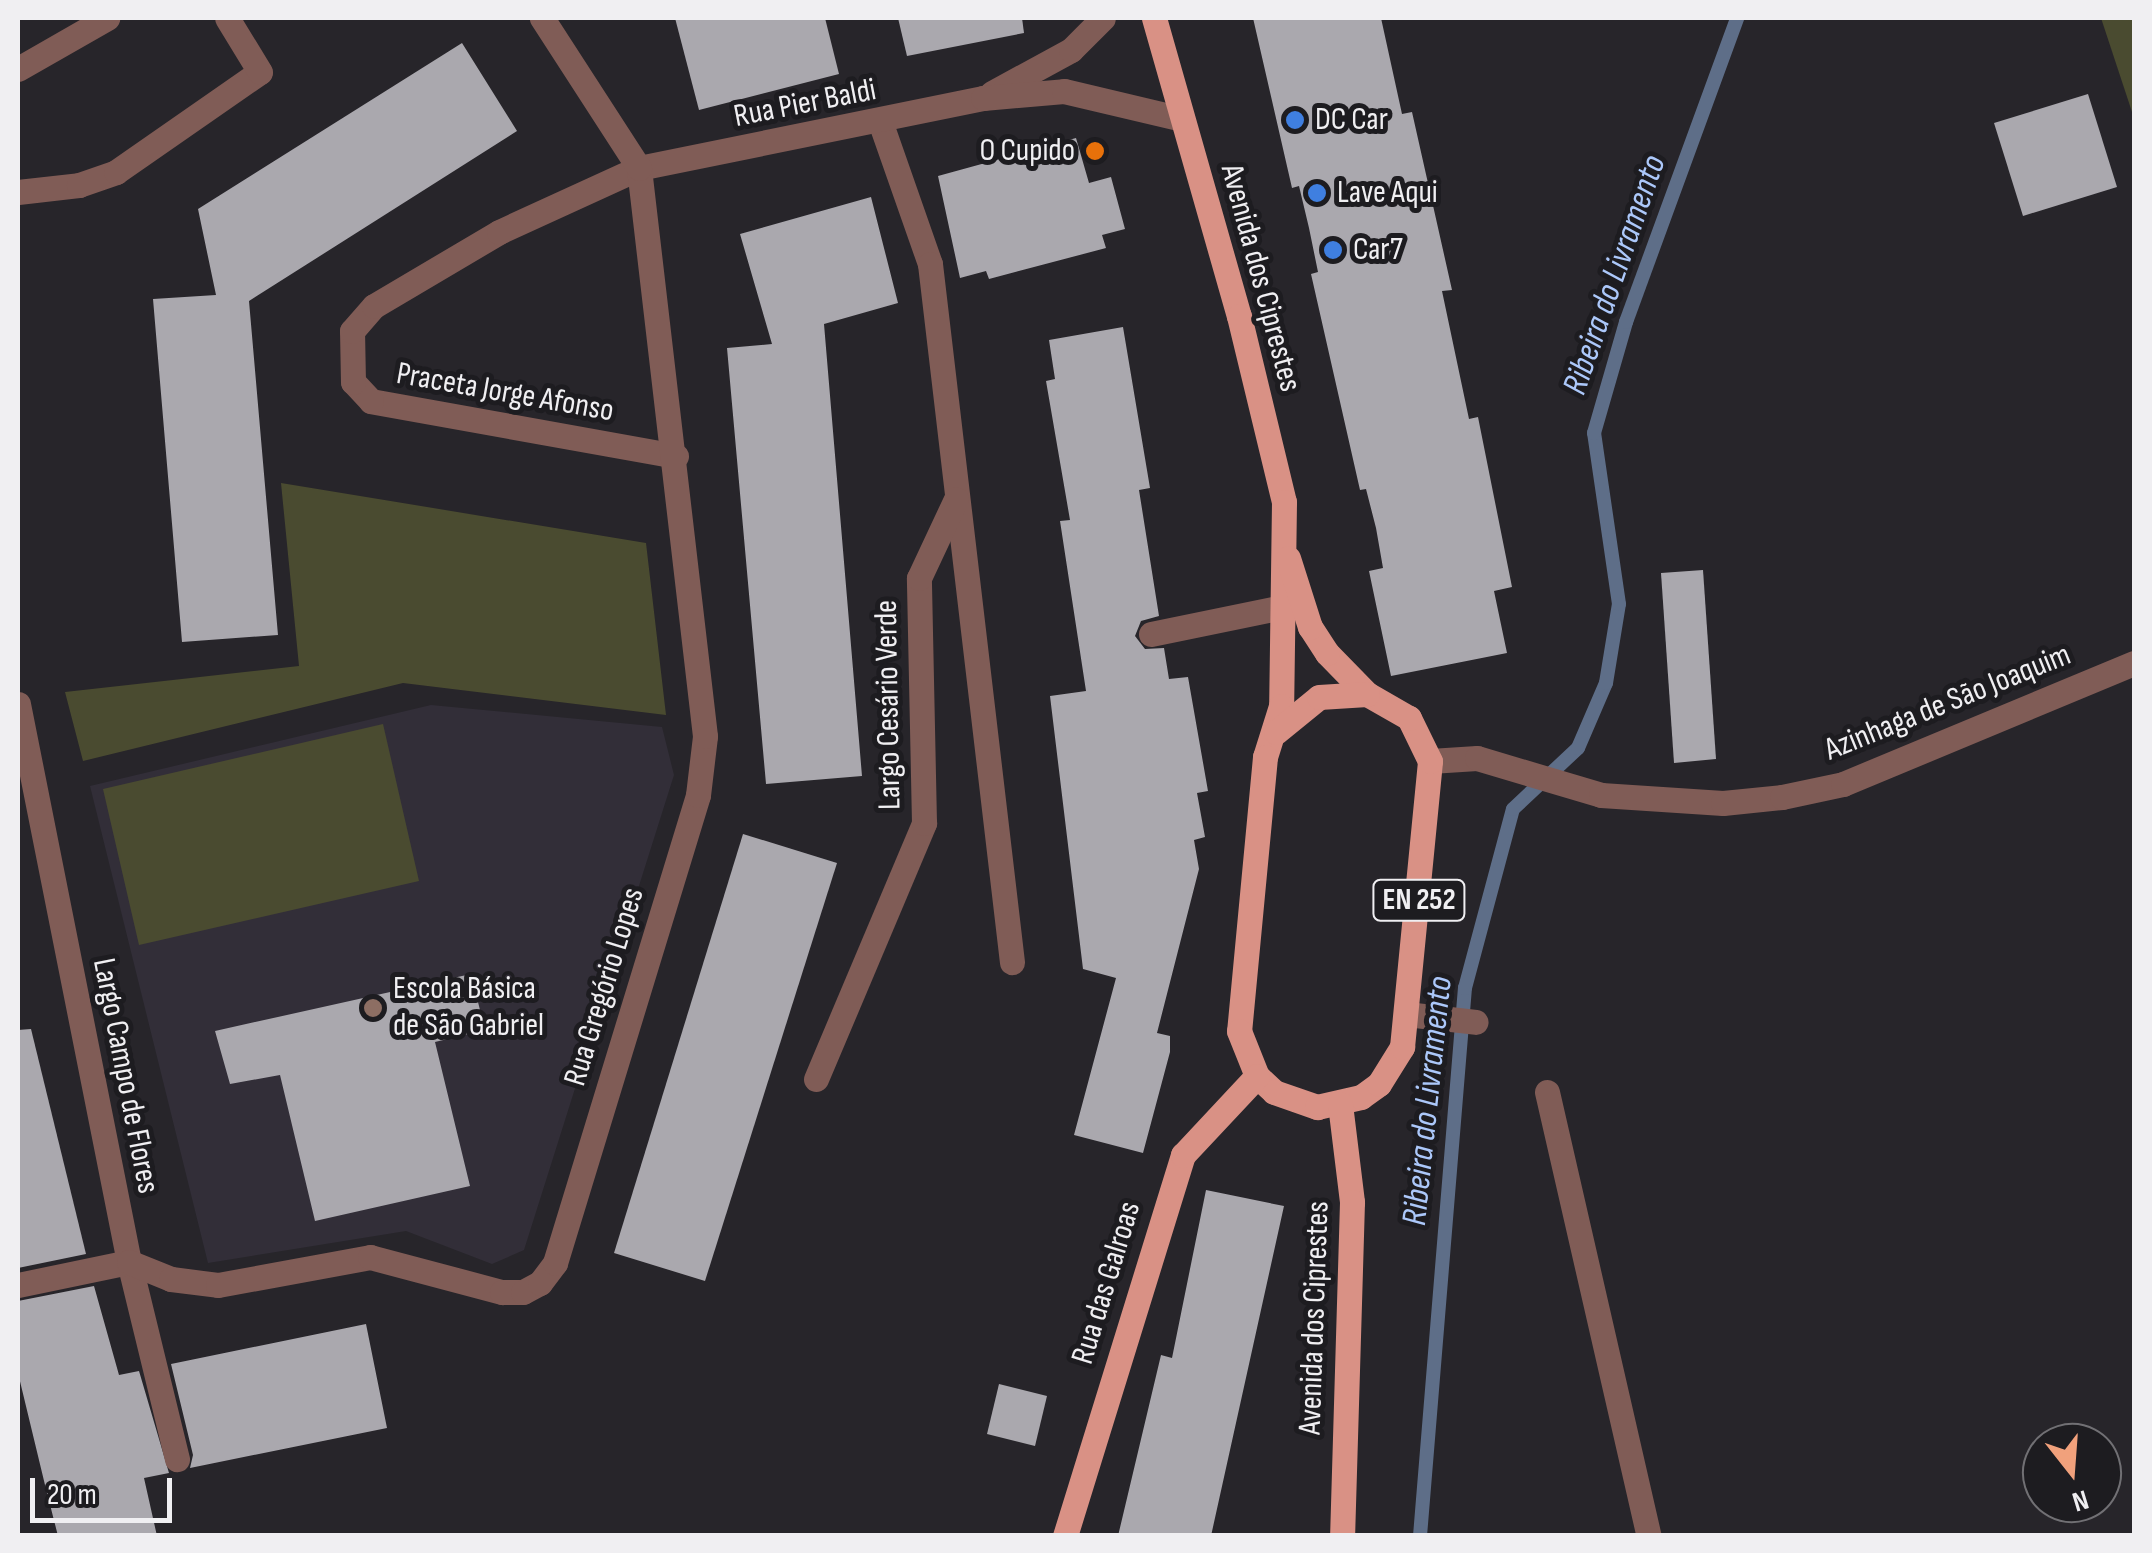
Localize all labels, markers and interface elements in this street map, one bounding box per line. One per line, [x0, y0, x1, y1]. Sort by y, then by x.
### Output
street label: Rua Pier Baldi [731, 71, 879, 137]
place label: DC Car [1315, 101, 1388, 139]
marker: DC Car [1284, 109, 1306, 131]
place label: O Cupido [980, 132, 1075, 170]
marker: O Cupido [1084, 140, 1106, 162]
water label: Ribeira do Livramento [1554, 150, 1676, 400]
street label: Avenida dos Ciprestes [1211, 160, 1309, 396]
place label: Lave Aqui [1337, 174, 1438, 212]
marker: Lave Aqui [1306, 182, 1328, 204]
place label: Car7 [1353, 231, 1403, 269]
marker: Car7 [1322, 239, 1344, 261]
street label: Praceta Jorge Afonso [393, 355, 617, 431]
street label: Largo Cesário Verde [868, 600, 910, 810]
street label: Azinhaga de São Joaquim [1819, 636, 2077, 770]
road number: EN 252 [1372, 875, 1466, 925]
street label: Rua Gregório Lopes [557, 883, 653, 1091]
street label: Largo Campo de Flores [83, 955, 167, 1197]
place label: Escola Básica de São Gabriel [393, 971, 544, 1046]
water label: Ribeira do Livramento [1394, 974, 1462, 1228]
marker: Escola Básica de São Gabriel [362, 997, 384, 1019]
street label: Rua das Galroas [1064, 1197, 1150, 1369]
street label: Avenida dos Ciprestes [1292, 1201, 1338, 1435]
north arrow [2022, 1423, 2122, 1523]
scale bar [35, 1458, 178, 1520]
text: 20 m [47, 1477, 97, 1513]
text: N [2068, 1482, 2092, 1518]

